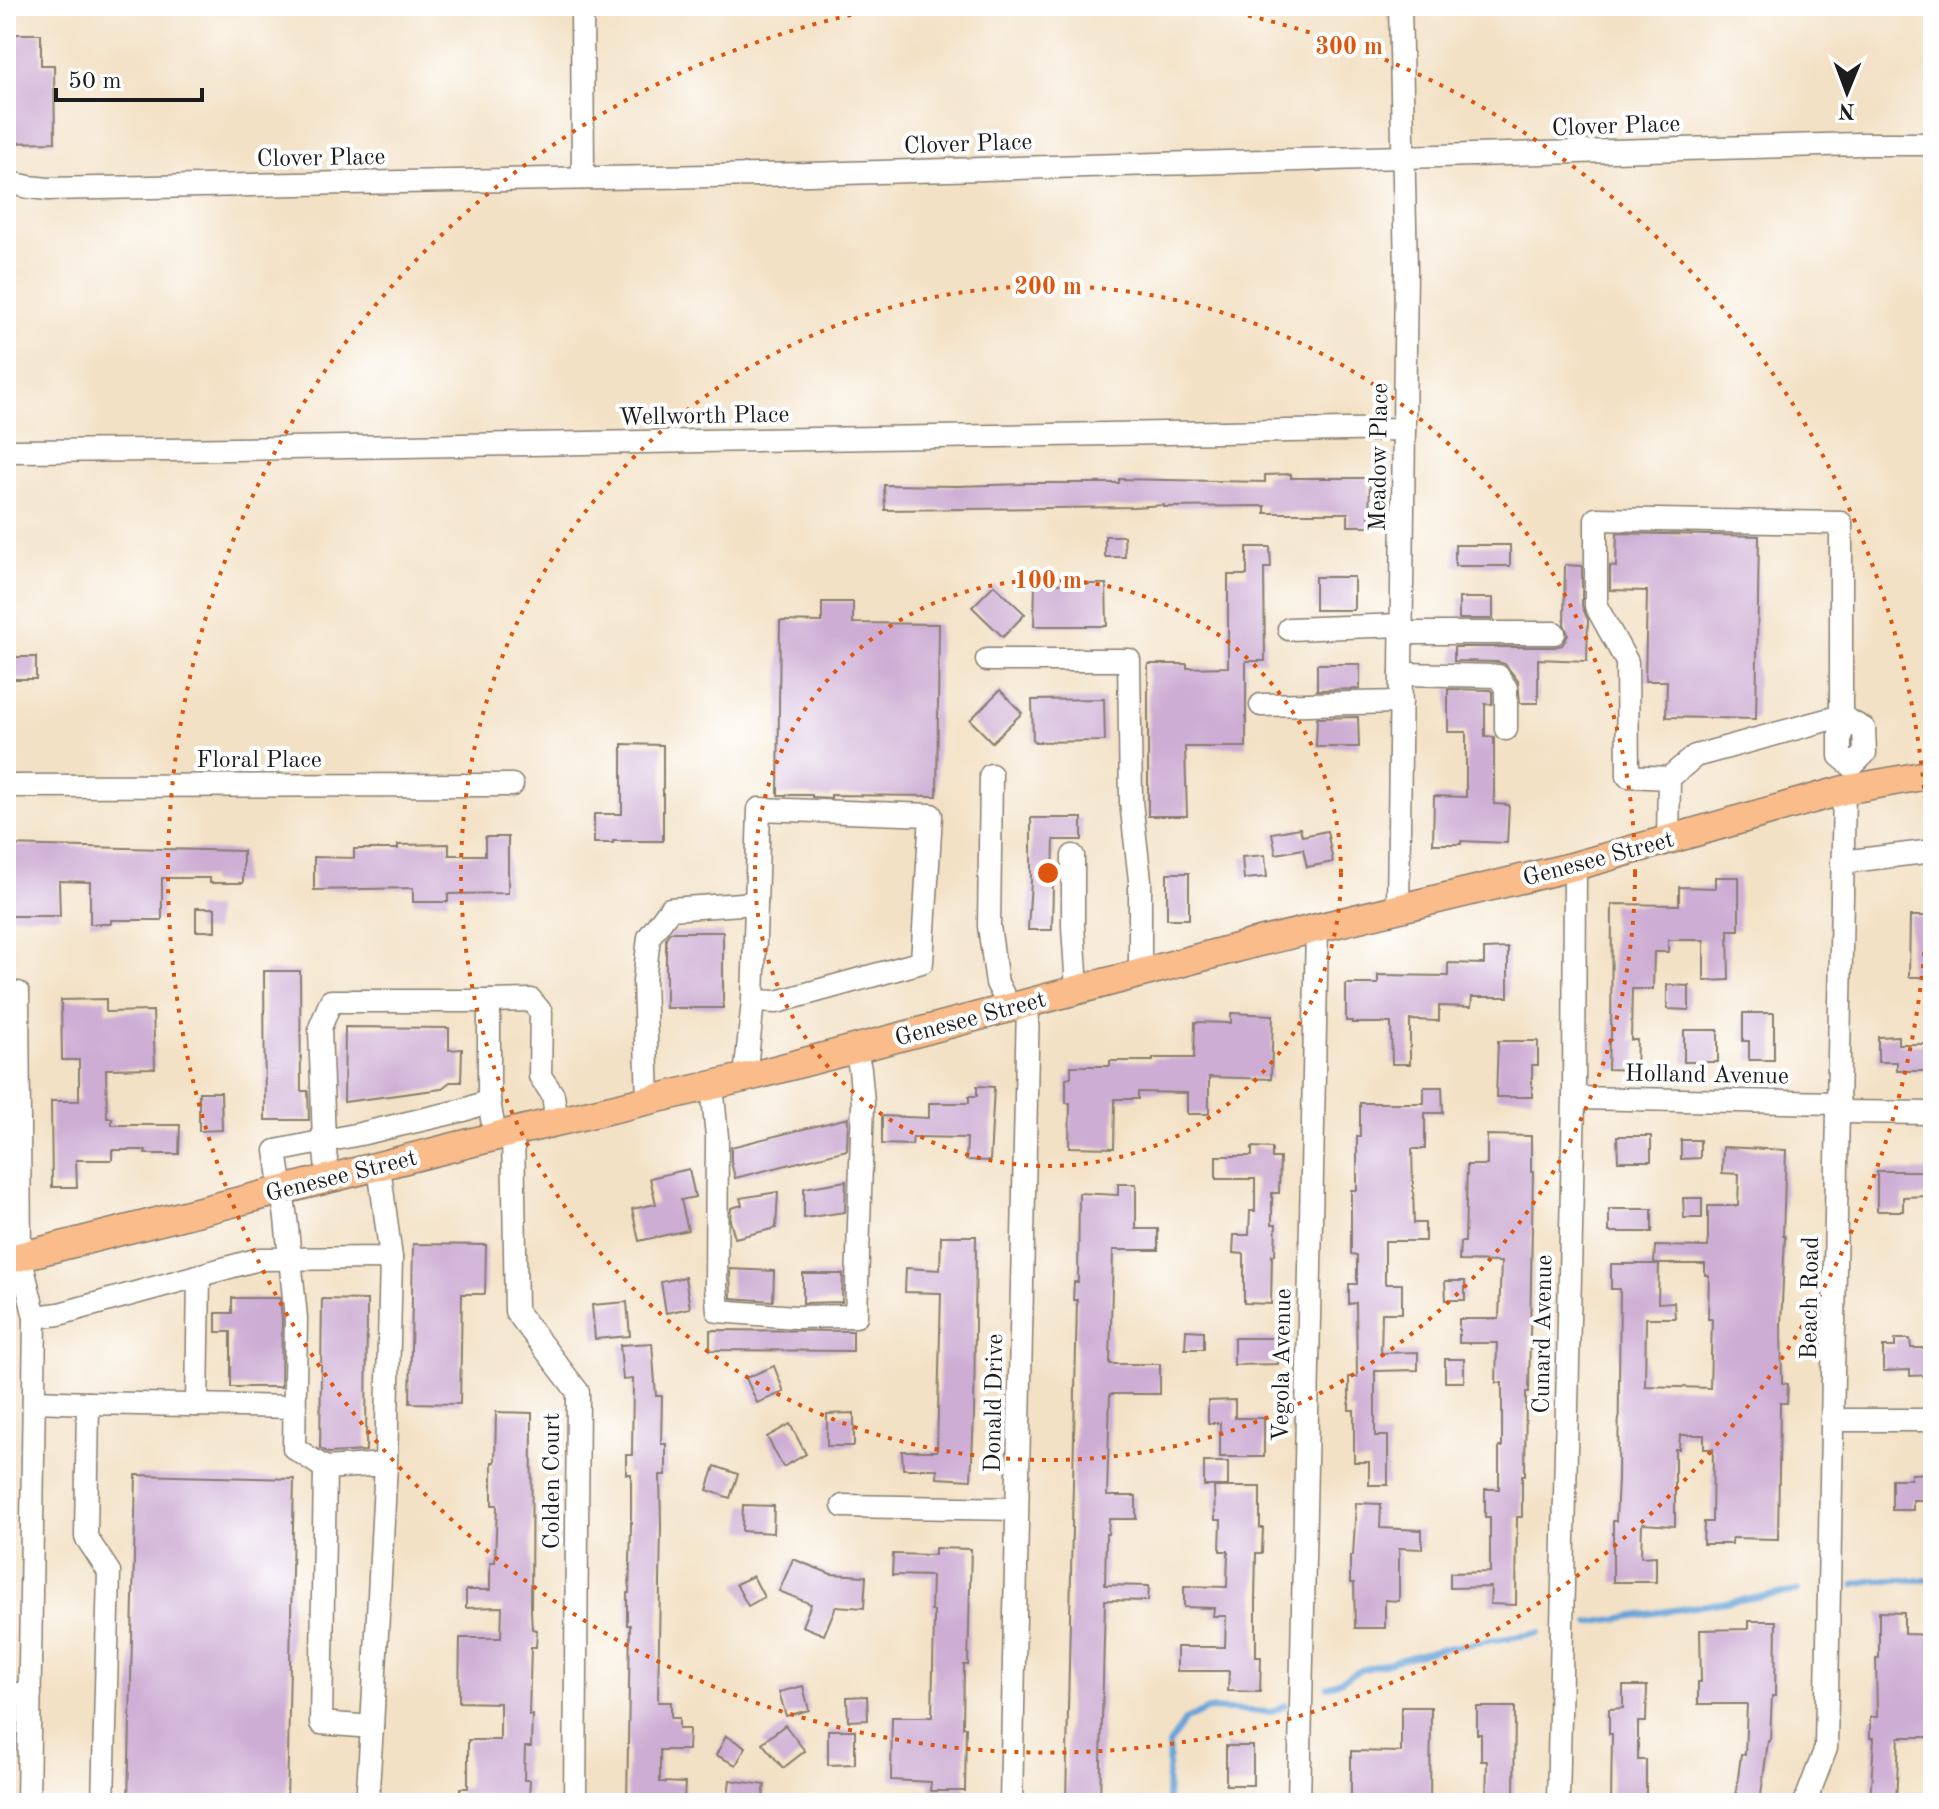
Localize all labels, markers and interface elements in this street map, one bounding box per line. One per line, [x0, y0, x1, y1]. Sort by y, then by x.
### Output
text: 300 m [1315, 36, 1383, 60]
scale bar [56, 52, 202, 102]
north arrow [1807, 52, 1887, 132]
text: 50 m [68, 70, 122, 94]
text: N [1838, 99, 1855, 121]
street label: Clover Place [1551, 113, 1681, 141]
street label: Clover Place [903, 131, 1033, 159]
street label: Clover Place [256, 146, 386, 172]
text: 200 m [1014, 276, 1082, 300]
street label: Meadow Place [1367, 383, 1393, 532]
street label: Wellworth Place [618, 404, 790, 430]
text: 100 m [1014, 570, 1082, 594]
street label: Floral Place [196, 749, 322, 773]
street label: Genesee Street [1520, 828, 1677, 892]
centre of rings [1034, 859, 1062, 887]
street label: Genesee Street [892, 988, 1049, 1052]
street label: Holland Avenue [1625, 1063, 1789, 1089]
street label: Genesee Street [263, 1147, 420, 1207]
street label: Beach Road [1798, 1236, 1824, 1360]
street label: Cunard Avenue [1531, 1254, 1557, 1414]
street label: Vegola Avenue [1270, 1288, 1296, 1442]
street label: Donald Drive [982, 1333, 1008, 1473]
street label: Colden Court [541, 1413, 565, 1549]

